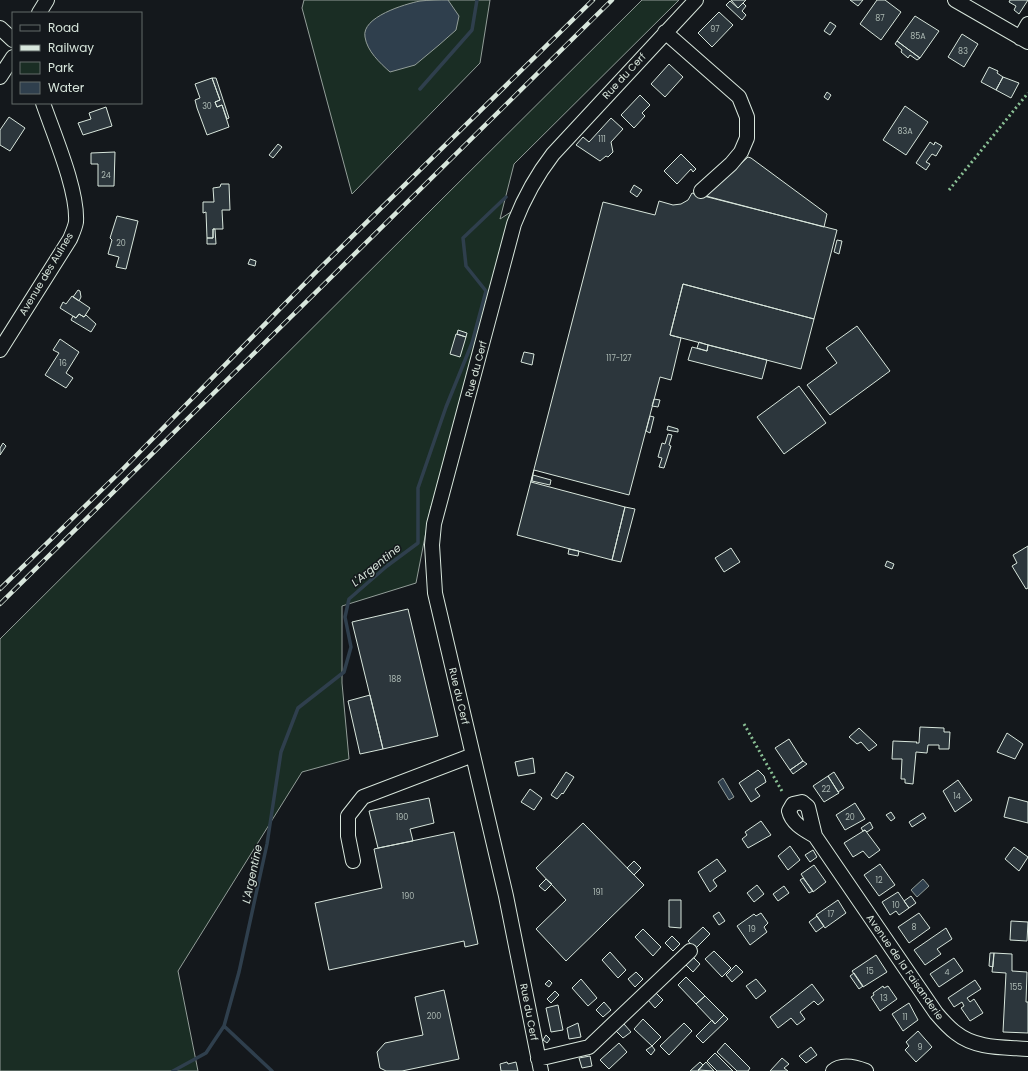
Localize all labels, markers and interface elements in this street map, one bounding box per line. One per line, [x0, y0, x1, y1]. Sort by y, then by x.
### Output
legend [12, 12, 142, 104]
house number: 87 [875, 13, 885, 24]
text: Road [48, 19, 79, 36]
house number: 97 [710, 24, 720, 35]
house number: 85A [910, 31, 926, 42]
text: Railway [48, 39, 94, 56]
house number: 83 [958, 46, 968, 57]
street label: Rue du Cerf [599, 50, 649, 102]
text: Park [48, 59, 75, 76]
text: Water [48, 79, 85, 96]
house number: 30 [202, 101, 212, 112]
house number: 83A [897, 126, 913, 137]
house number: 111 [598, 134, 606, 145]
house number: 24 [101, 170, 111, 181]
street label: Avenue des Aulnes [15, 230, 77, 318]
house number: 20 [116, 238, 126, 249]
street label: Rue du Cerf [461, 339, 491, 399]
house number: 117-127 [606, 353, 632, 364]
house number: 16 [59, 358, 67, 369]
water label: L'Argentine [348, 540, 404, 590]
street label: Rue du Cerf [445, 666, 473, 726]
house number: 188 [389, 674, 401, 685]
house number: 22 [821, 784, 831, 795]
house number: 14 [953, 791, 961, 802]
house number: 190 [396, 812, 408, 823]
house number: 20 [845, 812, 855, 823]
water label: L'Argentine [238, 843, 266, 905]
house number: 12 [875, 875, 883, 886]
house number: 191 [593, 887, 603, 898]
house number: 190 [402, 891, 414, 902]
house number: 10 [892, 900, 900, 911]
house number: 17 [828, 909, 835, 920]
street label: Avenue de la Faisanderie [863, 911, 947, 1023]
house number: 8 [911, 922, 917, 933]
house number: 19 [748, 924, 756, 935]
house number: 15 [866, 966, 874, 977]
house number: 4 [944, 967, 950, 978]
street label: Rue du Cerf [516, 982, 542, 1042]
house number: 155 [1010, 982, 1022, 993]
house number: 13 [880, 993, 888, 1004]
house number: 200 [427, 1011, 441, 1022]
house number: 11 [902, 1012, 908, 1023]
house number: 9 [917, 1042, 923, 1053]

